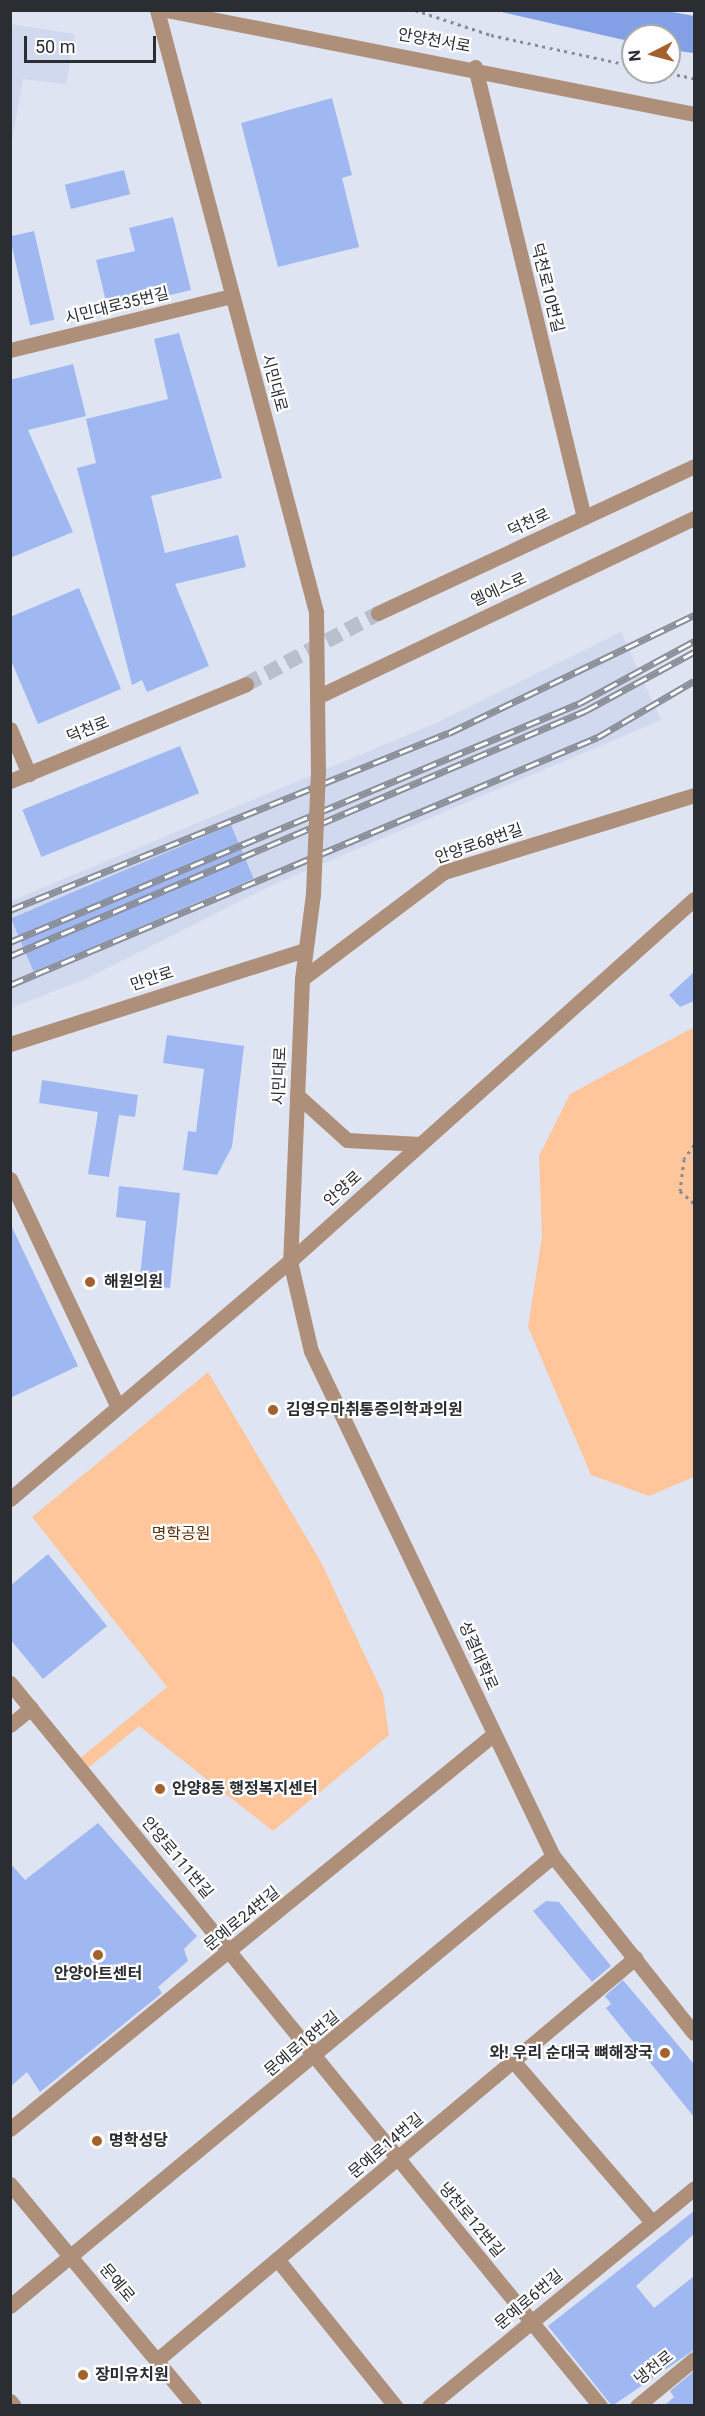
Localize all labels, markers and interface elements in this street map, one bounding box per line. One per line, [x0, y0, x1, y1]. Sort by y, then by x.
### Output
scale bar [27, 24, 159, 62]
north arrow [621, 24, 681, 84]
street label: 안양천서로 [396, 25, 472, 57]
text: 50 m [35, 36, 75, 57]
text: N [625, 49, 645, 62]
street label: 덕천로10번길 [527, 241, 567, 335]
street label: 시민대로35번길 [63, 284, 171, 328]
street label: 시민대로 [257, 352, 291, 414]
street label: 덕천로 [505, 505, 553, 541]
street label: 엘에스로 [468, 569, 530, 611]
street label: 덕천로 [64, 713, 112, 747]
street label: 안양로68번길 [433, 820, 525, 868]
street label: 만안로 [128, 963, 176, 995]
street label: 시민대로 [269, 1046, 291, 1106]
street label: 안양로 [320, 1167, 366, 1211]
place label: 해원의원 [104, 1272, 163, 1292]
marker: 해원의원 [81, 1273, 99, 1291]
place label: 김영우마취통증의학과의원 [286, 1400, 463, 1420]
marker: 김영우마취통증의학과의원 [264, 1401, 282, 1419]
park label: 명학공원 [152, 1524, 210, 1544]
street label: 성결대학로 [454, 1618, 502, 1694]
place label: 안양8동 행정복지센터 [172, 1779, 318, 1799]
marker: 안양8동 행정복지센터 [153, 1782, 167, 1796]
street label: 안양로111번길 [137, 1813, 217, 1903]
street label: 문예로24번길 [200, 1883, 284, 1955]
marker: 안양아트센터 [91, 1948, 105, 1962]
place label: 안양아트센터 [54, 1964, 142, 1984]
street label: 문예로18번길 [261, 2007, 343, 2081]
place label: 와! 우리 순대국 뼈해장국 [490, 2043, 653, 2063]
marker: 와! 우리 순대국 뼈해장국 [658, 2046, 672, 2060]
street label: 문예로14번길 [345, 2109, 427, 2183]
place label: 명학성당 [109, 2131, 168, 2151]
marker: 명학성당 [90, 2134, 104, 2148]
street label: 냉천로12번길 [434, 2179, 508, 2261]
street label: 문예로 [95, 2260, 139, 2306]
street label: 문예로6번길 [491, 2266, 567, 2334]
street label: 냉천로 [631, 2347, 677, 2389]
place label: 장미유치원 [95, 2365, 169, 2385]
marker: 장미유치원 [76, 2368, 90, 2382]

